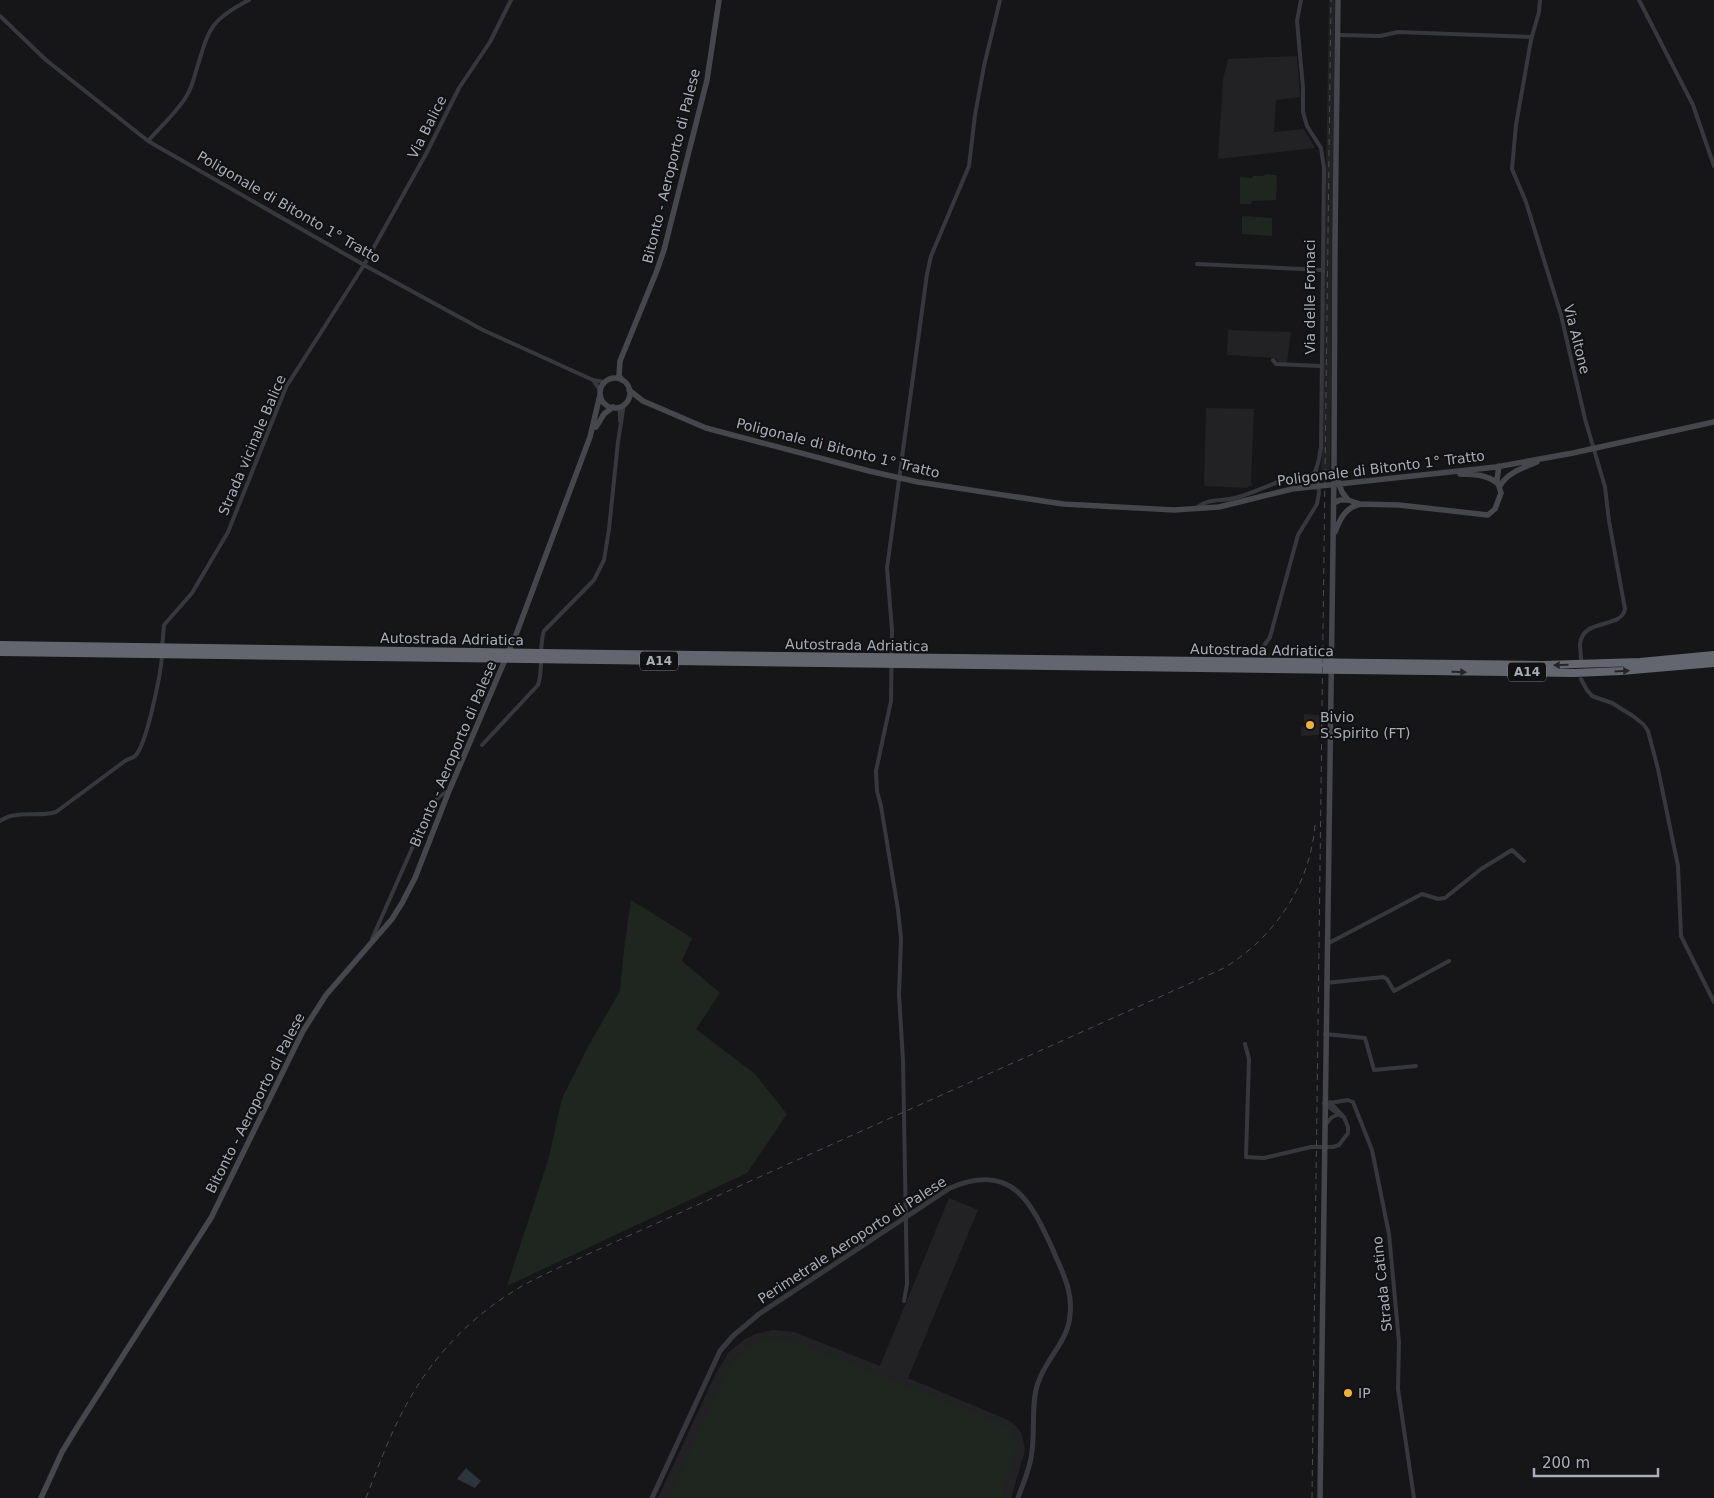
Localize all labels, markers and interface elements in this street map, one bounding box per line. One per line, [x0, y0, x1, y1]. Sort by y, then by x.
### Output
street label: Bitonto - Aeroporto di Palese [639, 67, 703, 265]
street label: Via Balice [404, 93, 450, 161]
street label: Poligonale di Bitonto 1° Tratto [194, 148, 384, 266]
street label: Via delle Fornaci [1302, 239, 1318, 355]
street label: Via Altone [1561, 303, 1593, 375]
street label: Strada vicinale Balice [215, 372, 289, 518]
street label: Poligonale di Bitonto 1° Tratto [735, 415, 941, 481]
street label: Poligonale di Bitonto 1° Tratto [1276, 447, 1486, 489]
street label: Autostrada Adriatica [380, 630, 524, 648]
street label: Autostrada Adriatica [785, 636, 929, 654]
street label: Autostrada Adriatica [1190, 641, 1334, 659]
road number: A14 [640, 651, 678, 670]
street label: Bitonto - Aeroporto di Palese [407, 659, 499, 849]
one-way arrow [1552, 661, 1568, 669]
road number: A14 [1508, 662, 1546, 682]
one-way arrow [1614, 666, 1630, 674]
one-way arrow [1451, 668, 1467, 676]
place label: Bivio S.Spirito (FT) [1320, 709, 1410, 741]
marker: Bivio S.Spirito (FT) [1304, 719, 1316, 731]
street label: Bitonto - Aeroporto di Palese [202, 1010, 308, 1196]
street label: Perimetrale Aeroporto di Palese [755, 1173, 949, 1307]
street label: Strada Catino [1369, 1236, 1395, 1332]
place label: IP [1358, 1385, 1371, 1401]
marker: IP [1342, 1387, 1354, 1399]
scale bar [1534, 1446, 1658, 1478]
text: 200 m [1542, 1454, 1590, 1472]

